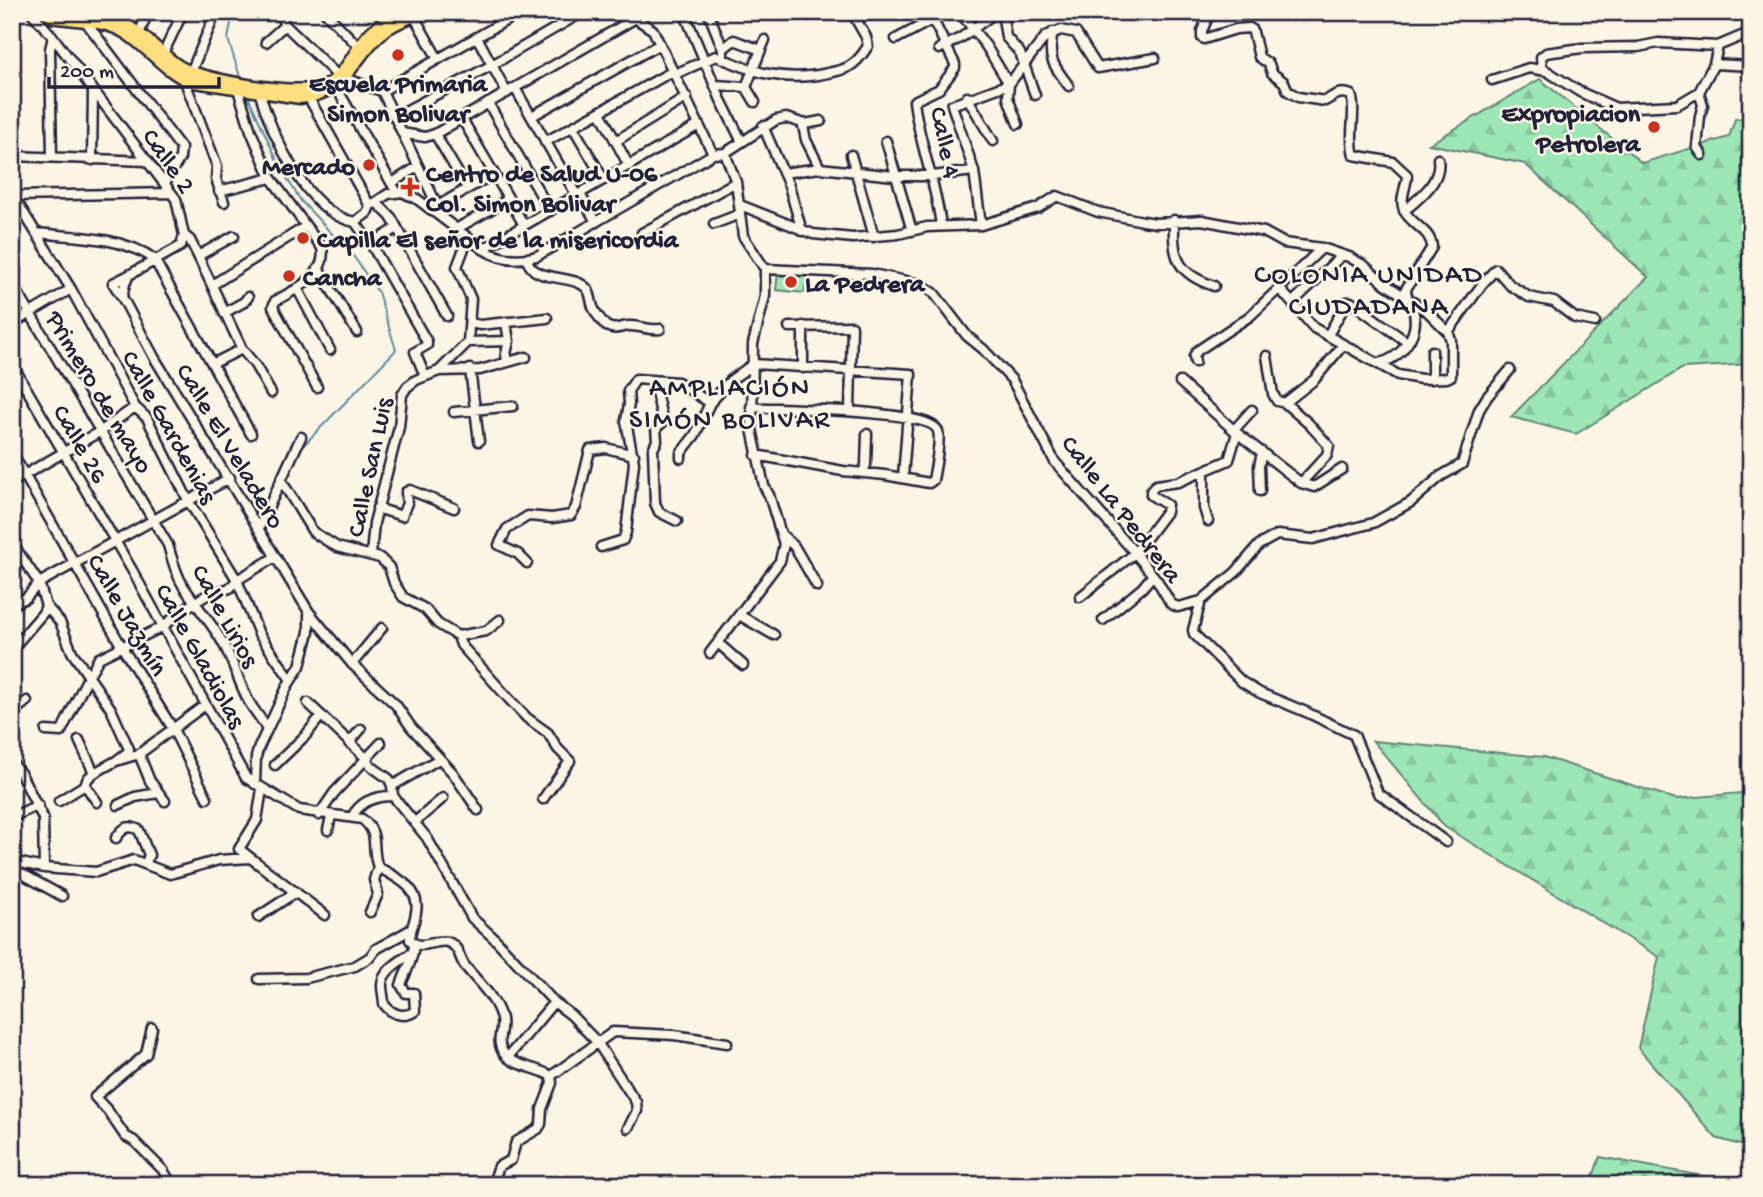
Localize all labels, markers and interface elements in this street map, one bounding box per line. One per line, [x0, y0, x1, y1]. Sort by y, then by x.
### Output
scale bar [49, 46, 219, 90]
marker: Escuela Primaria Simon Bolivar [390, 47, 406, 63]
text: 200 m [60, 61, 114, 86]
place label: Escuela Primaria Simon Bolivar [309, 71, 489, 132]
place label: Expropiacion Petrolera [1501, 101, 1642, 162]
street label: Calle 4 [920, 105, 965, 181]
marker: Expropiacion Petrolera [1646, 119, 1662, 135]
street label: Calle 2 [133, 124, 200, 201]
place label: Mercado [262, 154, 355, 185]
marker: Mercado [361, 157, 377, 173]
place label: Centro de Salud U-06 Col. Simon Bolivar [426, 161, 658, 222]
marker: Centro de Salud U-06 Col. Simon Bolivar [400, 177, 420, 197]
place label: Capilla El señor de la misericordia [317, 227, 680, 258]
marker: Capilla El señor de la misericordia [295, 230, 311, 246]
district label: COLONIA UNIDAD CIUDADANA [1254, 260, 1484, 325]
place label: Cancha [303, 265, 383, 296]
marker: Cancha [281, 268, 297, 284]
place label: La Pedrera [805, 271, 926, 302]
marker: La Pedrera [783, 274, 799, 290]
street label: Primero de mayo [36, 306, 158, 480]
street label: Calle Gardenias [112, 346, 223, 511]
street label: Calle El Veladero [167, 359, 290, 535]
district label: AMPLIACIÓN SIMÓN BOLIVAR [629, 373, 831, 438]
street label: Calle San Luis [343, 394, 403, 540]
street label: Calle 26 [43, 400, 113, 491]
street label: Calle La Pedrera [1052, 431, 1188, 592]
street label: Calle Jazmín [78, 550, 173, 683]
street label: Calle Lirios [182, 560, 265, 675]
street label: Calle Gladiolas [146, 580, 251, 736]

